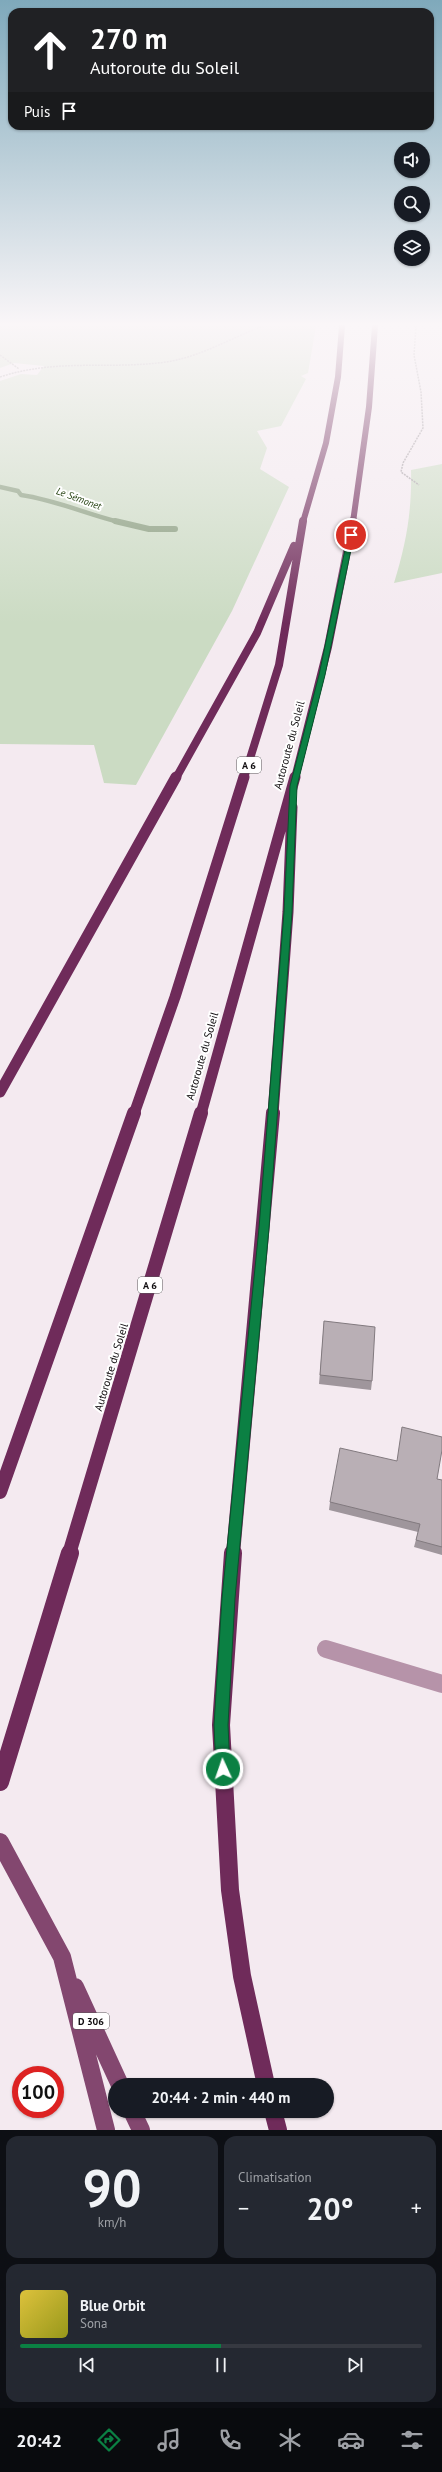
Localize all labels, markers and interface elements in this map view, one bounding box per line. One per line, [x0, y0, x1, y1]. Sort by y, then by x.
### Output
text: 270 m [90, 20, 167, 57]
icon: ahead [24, 24, 76, 76]
text: Autoroute du Soleil [90, 56, 239, 79]
icon: arrive [58, 100, 80, 122]
text: Puis [24, 102, 50, 121]
map controls [394, 142, 430, 266]
button: sound [394, 142, 430, 178]
button: search [394, 186, 430, 222]
button: layers [394, 230, 430, 266]
water label: Le Sémonet [54, 484, 104, 513]
pin [334, 518, 368, 552]
icon: arrive [340, 524, 362, 546]
street label: Autoroute du Soleil [270, 698, 308, 791]
road number: A 6 [237, 757, 261, 773]
street label: Autoroute du Soleil [183, 1010, 221, 1102]
road number: A 6 [138, 1277, 162, 1293]
street label: Autoroute du Soleil [91, 1321, 131, 1413]
position arrow [202, 1748, 244, 1790]
road number: D 306 [73, 2013, 109, 2029]
speed limit sign: 100 [12, 2066, 64, 2118]
text: 20:44 · 2 min · 440 m [152, 2088, 290, 2107]
text: 90 [83, 2154, 141, 2221]
text: Climatisation [238, 2169, 312, 2186]
text: 20° [306, 2189, 354, 2228]
text: − [238, 2194, 249, 2222]
text: + [411, 2194, 422, 2222]
text: km/h [98, 2214, 126, 2231]
text: Blue Orbit [80, 2296, 145, 2315]
text: Sona [80, 2315, 107, 2332]
icon: previous [76, 2354, 98, 2376]
icon: pause [210, 2354, 232, 2376]
icon: next [344, 2354, 366, 2376]
icon: directions [95, 2426, 123, 2454]
icon: music [155, 2426, 183, 2454]
icon: phone [216, 2426, 244, 2454]
icon: climate [276, 2426, 304, 2454]
icon: car [337, 2426, 365, 2454]
icon: filters [398, 2426, 426, 2454]
text: 20:42 [16, 2429, 62, 2452]

